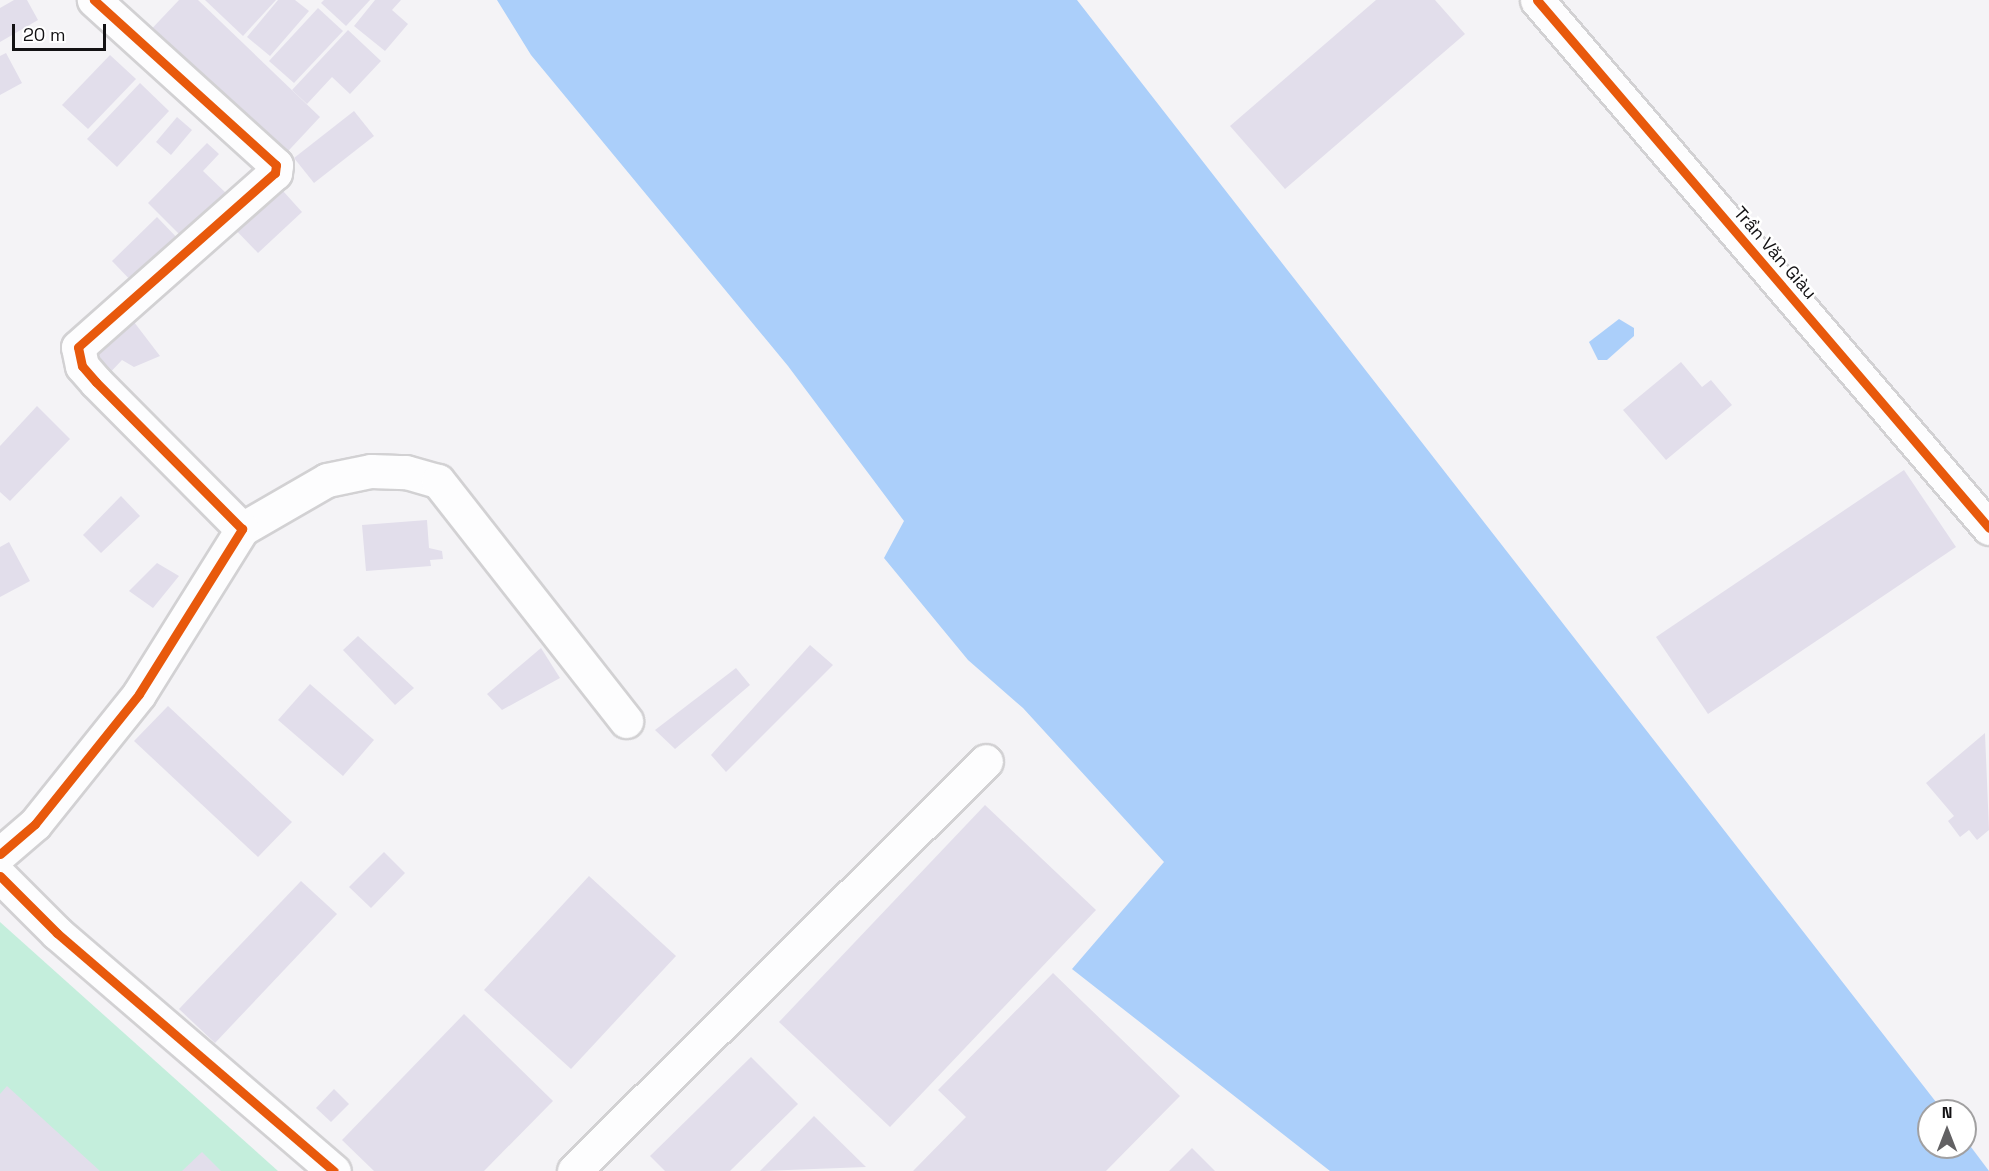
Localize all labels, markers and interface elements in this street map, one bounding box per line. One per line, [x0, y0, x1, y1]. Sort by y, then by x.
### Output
scale bar [15, 12, 110, 50]
text: 20 m [23, 23, 66, 46]
street label: Trần Văn Giàu [1729, 202, 1821, 304]
north arrow [1917, 1099, 1977, 1159]
text: N [1942, 1102, 1952, 1123]

